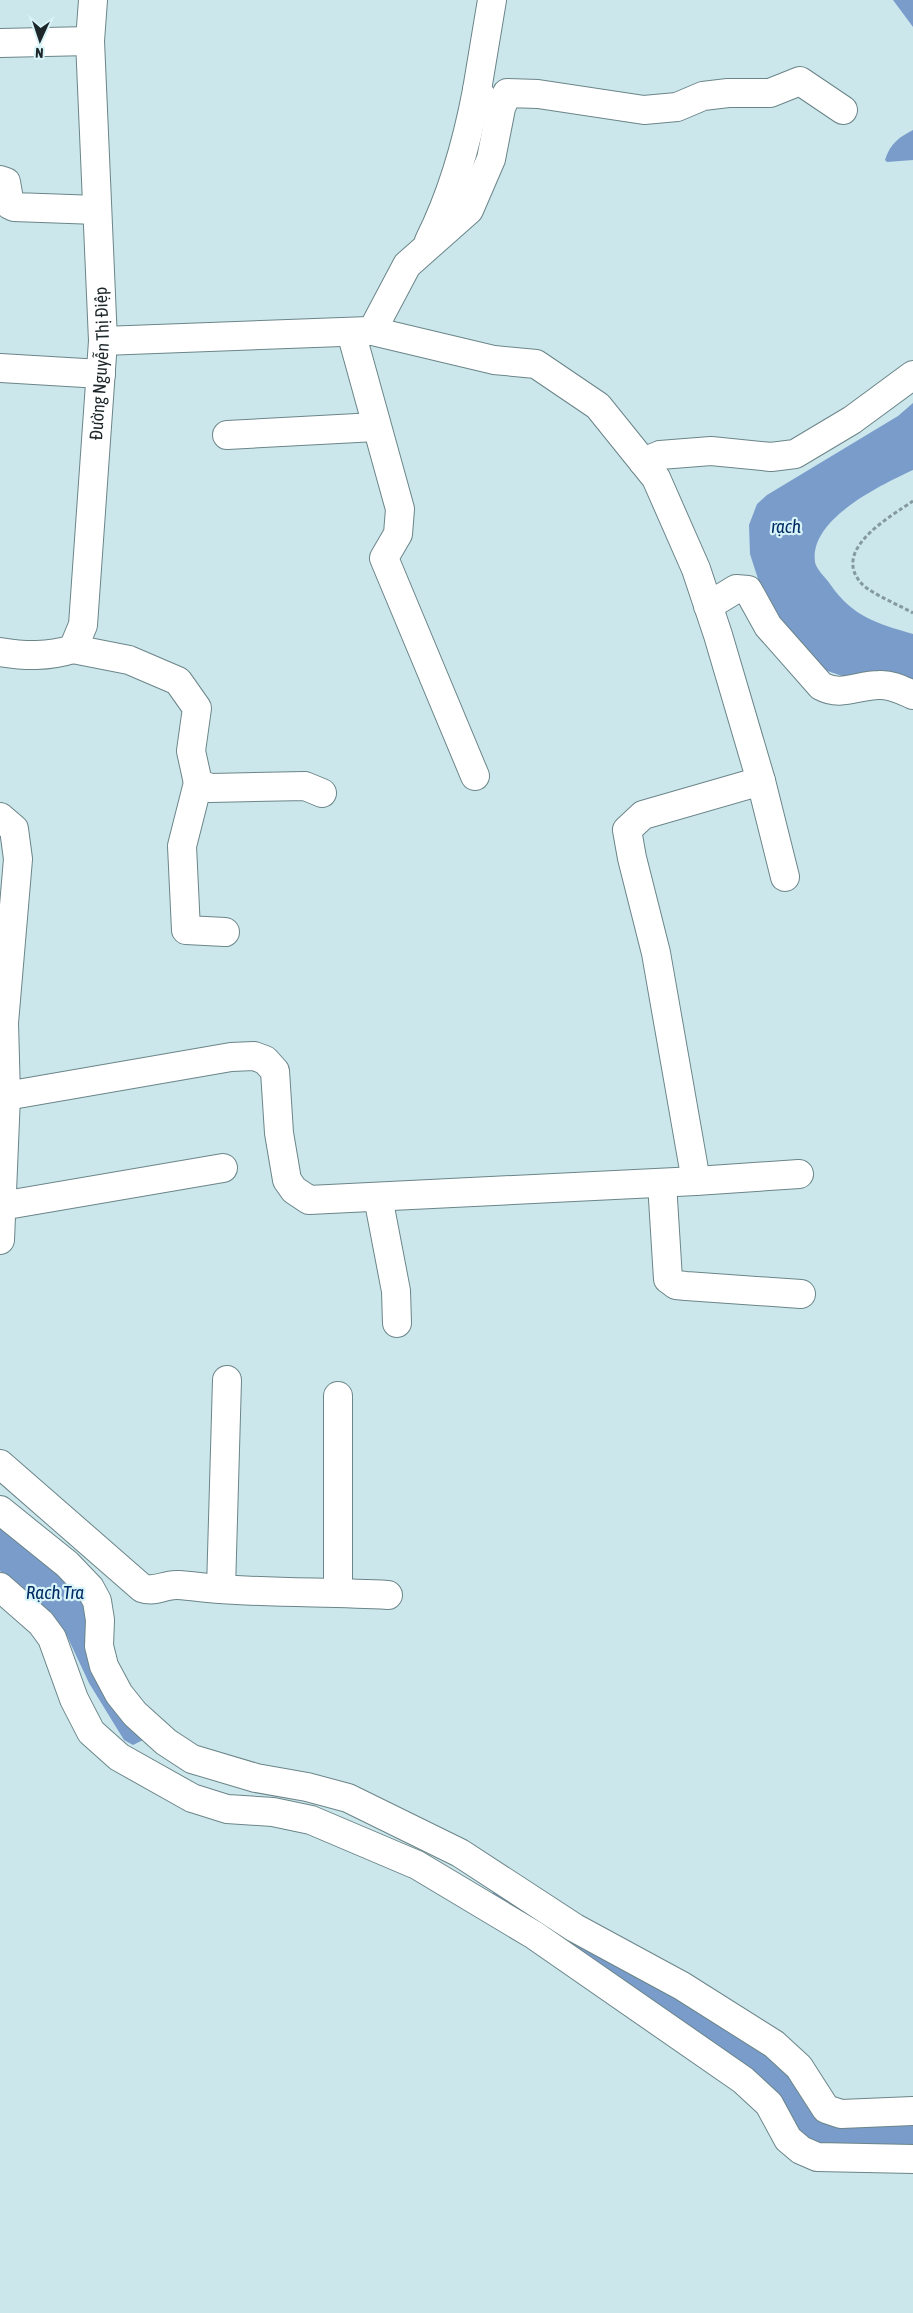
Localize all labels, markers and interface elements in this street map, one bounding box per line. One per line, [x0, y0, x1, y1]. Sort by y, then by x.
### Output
north arrow [15, 15, 65, 65]
text: N [35, 45, 44, 61]
street label: Đường Nguyễn Thị Điệp [85, 286, 113, 441]
water label: rạch [771, 515, 801, 537]
water label: Rạch Tra [26, 1581, 84, 1603]

